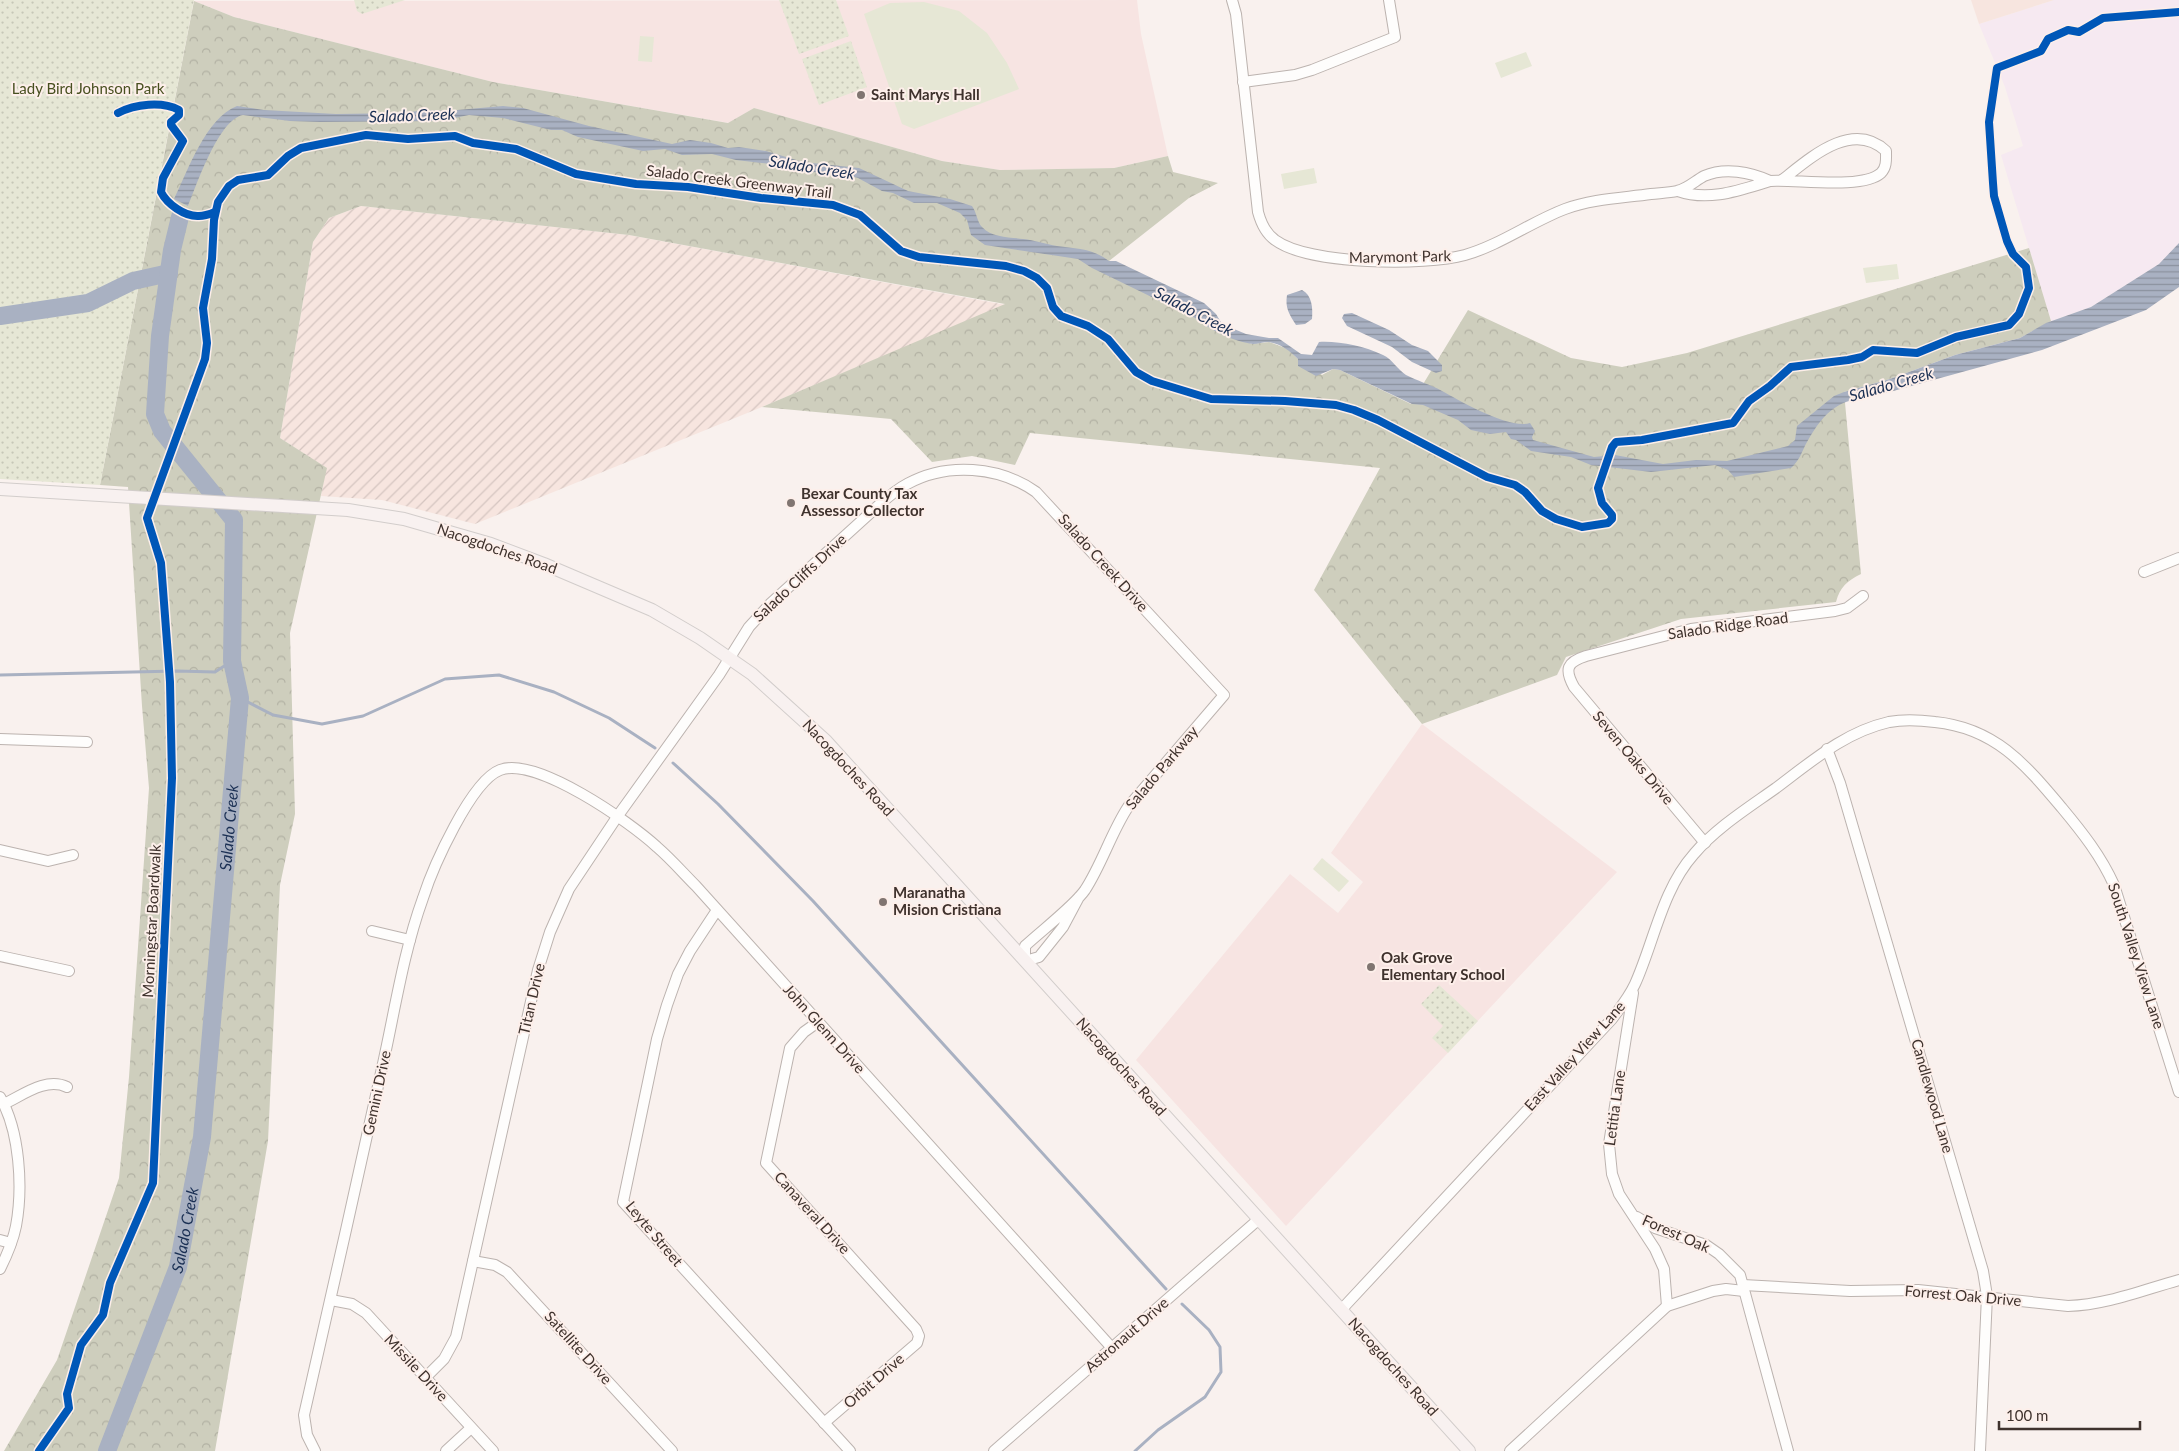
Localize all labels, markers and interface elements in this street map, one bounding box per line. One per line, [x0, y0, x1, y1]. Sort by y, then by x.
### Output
park label: Lady Bird Johnson Park [12, 79, 165, 97]
place label: Saint Marys Hall [871, 85, 980, 103]
marker: Saint Marys Hall [855, 89, 867, 101]
water label: Salado Creek [368, 103, 456, 126]
water label: Salado Creek [768, 150, 857, 183]
street label: Salado Creek Greenway Trail [645, 161, 833, 201]
street label: Marymont Park [1349, 246, 1451, 266]
water label: Salado Creek [1152, 282, 1237, 339]
water label: Salado Creek [1847, 362, 1935, 405]
place label: Bexar County Tax Assessor Collector [800, 484, 925, 519]
marker: Bexar County Tax Assessor Collector [785, 497, 797, 509]
street label: Salado Creek Drive [1055, 510, 1152, 615]
street label: Nacogdoches Road [435, 519, 560, 577]
street label: Salado Cliffs Drive [749, 530, 850, 625]
street label: Salado Ridge Road [1667, 608, 1789, 642]
street label: Seven Oaks Drive [1589, 707, 1678, 808]
street label: Nacogdoches Road [799, 715, 898, 819]
street label: Salado Parkway [1121, 722, 1201, 813]
water label: Salado Creek [215, 783, 242, 871]
street label: Morningstar Boardwalk [138, 843, 164, 998]
street label: South Valley View Lane [2105, 880, 2169, 1031]
place label: Maranatha Mision Cristiana [893, 883, 1001, 918]
marker: Maranatha Mision Cristiana [877, 896, 889, 908]
place label: Oak Grove Elementary School [1381, 948, 1505, 983]
street label: Titan Drive [514, 961, 548, 1036]
marker: Oak Grove Elementary School [1365, 961, 1377, 973]
street label: John Glenn Drive [780, 980, 870, 1077]
street label: East Valley View Lane [1520, 997, 1628, 1114]
street label: Nacogdoches Road [1073, 1014, 1171, 1119]
street label: Candlewood Lane [1908, 1037, 1958, 1155]
street label: Gemini Drive [358, 1049, 394, 1137]
street label: Letitia Lane [1600, 1069, 1628, 1147]
street label: Canaveral Drive [771, 1167, 854, 1257]
water label: Salado Creek [167, 1185, 202, 1275]
street label: Leyte Street [622, 1197, 688, 1270]
street label: Forest Oak [1640, 1210, 1713, 1256]
street label: Forrest Oak Drive [1904, 1281, 2022, 1309]
street label: Astronaut Drive [1081, 1293, 1172, 1375]
street label: Satellite Drive [541, 1307, 616, 1388]
street label: Nacogdoches Road [1345, 1314, 1443, 1419]
street label: Missile Drive [381, 1330, 452, 1405]
street label: Orbit Drive [839, 1349, 907, 1411]
scale bar [1999, 1398, 2140, 1430]
text: 100 m [2006, 1406, 2048, 1424]

